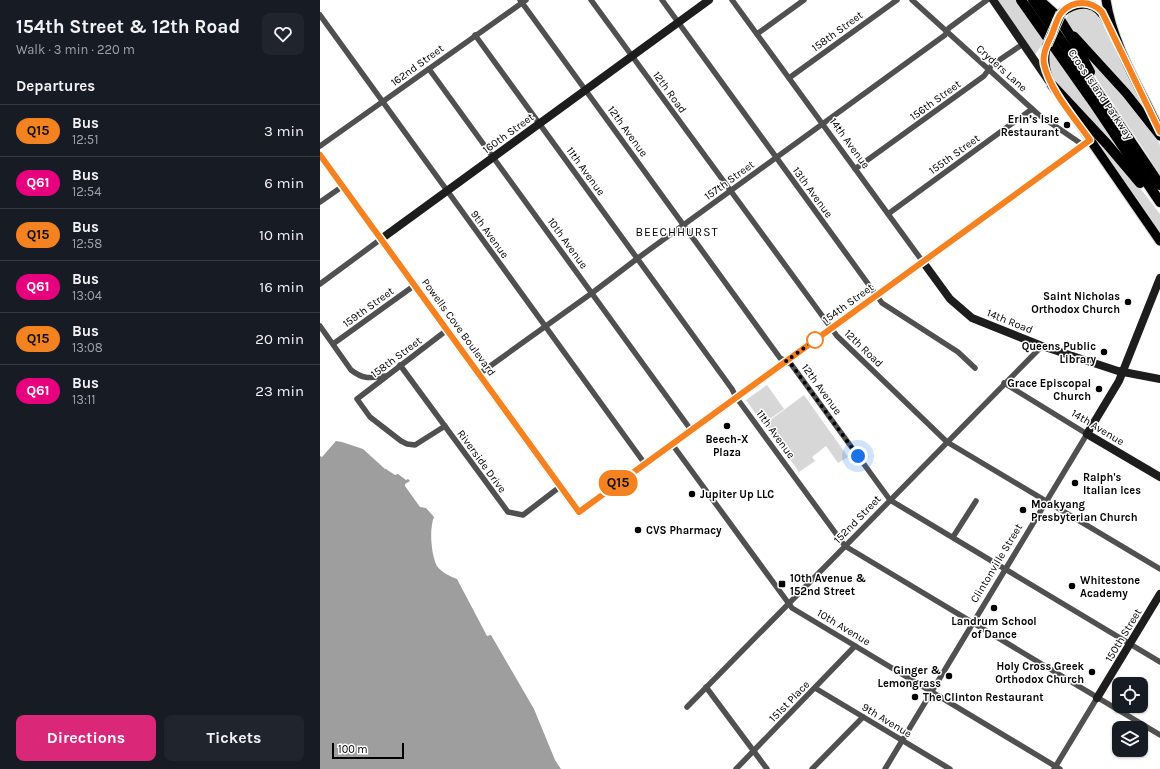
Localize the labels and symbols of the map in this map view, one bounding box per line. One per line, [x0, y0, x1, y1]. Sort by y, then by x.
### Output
street label: 158th Street [809, 8, 865, 54]
street label: 162nd Street [388, 42, 446, 89]
street label: Cryders Lane [974, 42, 1030, 95]
street label: Cross Island Parkway [1066, 47, 1136, 142]
street label: 12th Road [650, 69, 689, 116]
street label: 156th Street [907, 78, 963, 123]
street label: 12th Avenue [605, 103, 651, 160]
street label: 160th Street [480, 110, 536, 156]
place label: Erin’s Isle Restaurant [1001, 113, 1060, 139]
street label: 14th Avenue [827, 115, 873, 171]
marker: Erin’s Isle Restaurant [1062, 120, 1072, 130]
street label: 155th Street [926, 132, 982, 177]
street label: 11th Avenue [564, 144, 608, 198]
street label: 157th Street [702, 158, 757, 203]
street label: 13th Avenue [790, 164, 836, 221]
street label: 9th Avenue [468, 208, 512, 261]
street label: 10th Avenue [545, 215, 591, 272]
district label: BEECHHURST [636, 225, 718, 239]
street label: Powells Cove Boulevard [419, 276, 498, 378]
street label: 154th Street [820, 281, 876, 326]
street label: 159th Street [340, 285, 396, 330]
place label: Saint Nicholas Orthodox Church [1031, 290, 1120, 316]
marker: Saint Nicholas Orthodox Church [1123, 297, 1133, 307]
street label: 14th Road [985, 306, 1035, 337]
street label: 12th Road [842, 327, 886, 370]
unlabelled marker [806, 331, 824, 349]
street label: 158th Street [368, 334, 424, 381]
place label: Queens Public Library [1022, 340, 1096, 366]
marker: Queens Public Library [1099, 347, 1109, 357]
street label: 12th Avenue [799, 361, 845, 418]
place label: Grace Episcopal Church [1007, 377, 1091, 403]
marker: Grace Episcopal Church [1094, 384, 1104, 394]
street label: 11th Avenue [754, 407, 798, 461]
street label: 14th Avenue [1069, 407, 1127, 448]
marker: Beech-X Plaza [722, 421, 732, 431]
street label: Riverside Drive [454, 427, 509, 496]
place label: Beech-X Plaza [705, 433, 749, 459]
your location [848, 446, 868, 466]
line badge: Q15 [595, 470, 641, 496]
place label: Ralph's Italian Ices [1083, 471, 1141, 497]
marker: Ralph's Italian Ices [1070, 478, 1080, 488]
place label: Jupiter Up LLC [700, 488, 774, 501]
marker: Jupiter Up LLC [687, 489, 697, 499]
street label: 152nd Street [831, 492, 884, 546]
place label: Moakyang Presbyterian Church [1031, 498, 1138, 524]
marker: Moakyang Presbyterian Church [1018, 505, 1028, 515]
street label: Clintonville Street [968, 521, 1025, 605]
place label: CVS Pharmacy [646, 524, 722, 537]
marker: CVS Pharmacy [633, 525, 643, 535]
place label: 10th Avenue & 152nd Street [790, 572, 866, 598]
place label: Whitestone Academy [1080, 574, 1140, 600]
marker: 10th Avenue & 152nd Street [777, 579, 787, 589]
marker: Whitestone Academy [1067, 581, 1077, 591]
marker: Landrum School of Dance [989, 603, 999, 613]
street label: 10th Avenue [815, 606, 873, 649]
street label: 150th Street [1102, 606, 1144, 664]
place label: Landrum School of Dance [951, 615, 1037, 641]
place label: Holy Cross Greek Orthodox Church [995, 660, 1084, 686]
place label: Ginger & Lemongrass [877, 664, 941, 690]
marker: Holy Cross Greek Orthodox Church [1087, 667, 1097, 677]
marker: Ginger & Lemongrass [944, 671, 954, 681]
street label: 151st Place [766, 678, 813, 725]
place label: The Clinton Restaurant [923, 691, 1044, 704]
marker: The Clinton Restaurant [910, 692, 920, 702]
street label: 9th Avenue [859, 700, 914, 741]
scale bar [332, 741, 404, 760]

